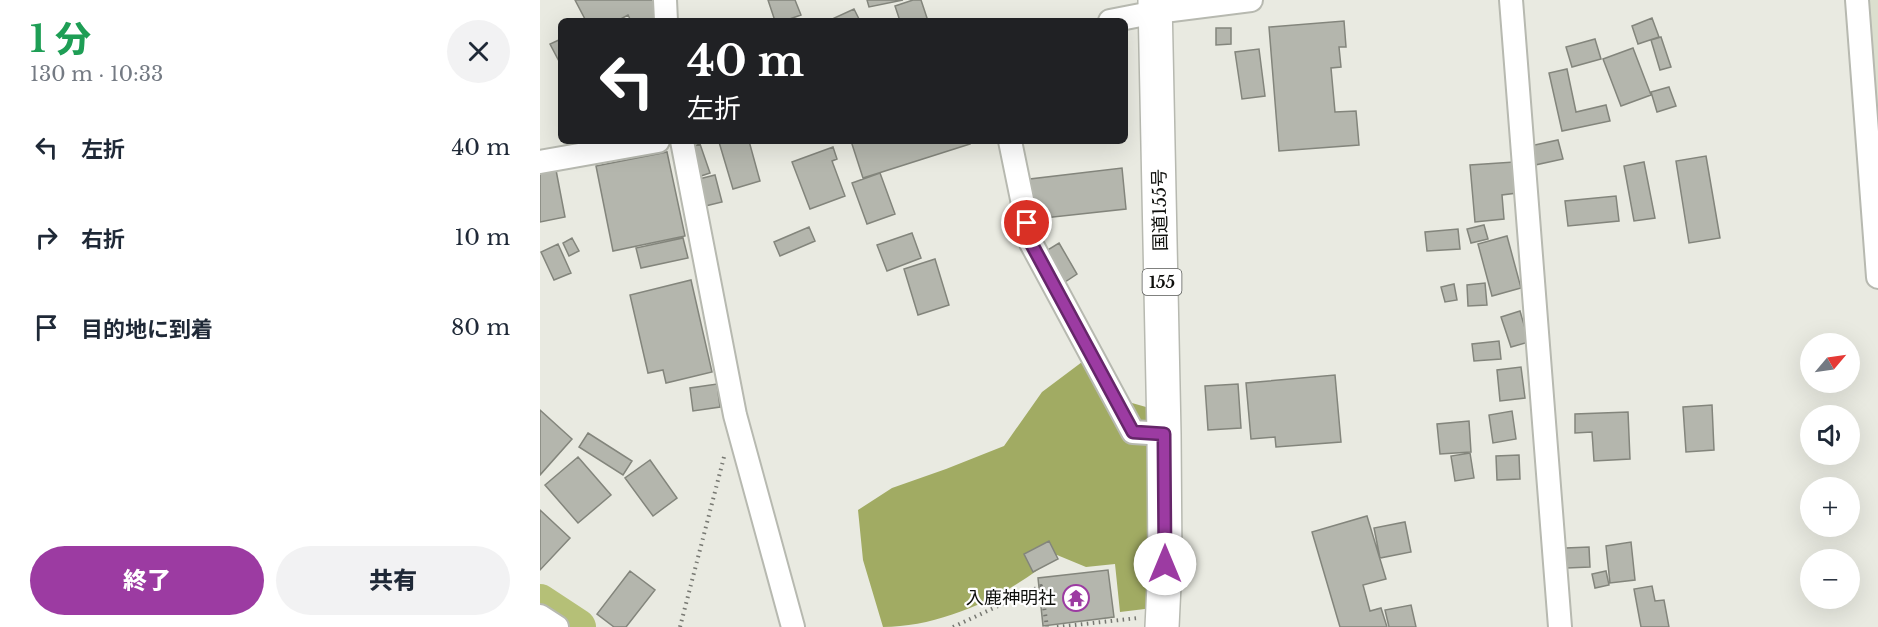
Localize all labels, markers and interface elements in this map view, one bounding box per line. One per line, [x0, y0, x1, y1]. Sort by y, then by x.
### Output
text: 1 分 [30, 17, 91, 62]
button: close [447, 20, 510, 83]
text: 40 m [687, 35, 804, 87]
icon: left [588, 42, 666, 120]
text: 130 m · 10:33 [30, 62, 163, 86]
text: 左折 [687, 92, 741, 125]
icon: left [30, 131, 63, 164]
text: 40 m [452, 134, 510, 161]
text: 左折 [81, 136, 125, 163]
street label: 国道155号 [1148, 169, 1172, 251]
pin [1001, 197, 1052, 248]
icon: arrive [1010, 206, 1043, 239]
icon: right [30, 221, 63, 254]
text: 10 m [455, 224, 510, 251]
text: 右折 [81, 226, 125, 253]
road number: 155 [1142, 269, 1182, 295]
icon: arrive [30, 311, 63, 344]
text: 80 m [451, 314, 510, 341]
text: 目的地に到着 [81, 316, 213, 343]
north arrow [1800, 333, 1860, 393]
map controls [1800, 333, 1860, 609]
button: sound [1800, 405, 1860, 465]
button: + [1800, 477, 1860, 537]
position arrow [1133, 532, 1197, 596]
button: 終了 [30, 546, 264, 615]
button: 共有 [276, 546, 510, 615]
button: − [1800, 549, 1860, 609]
temple icon: 入鹿神明社 [1061, 583, 1091, 613]
place label: 入鹿神明社 [966, 587, 1056, 609]

